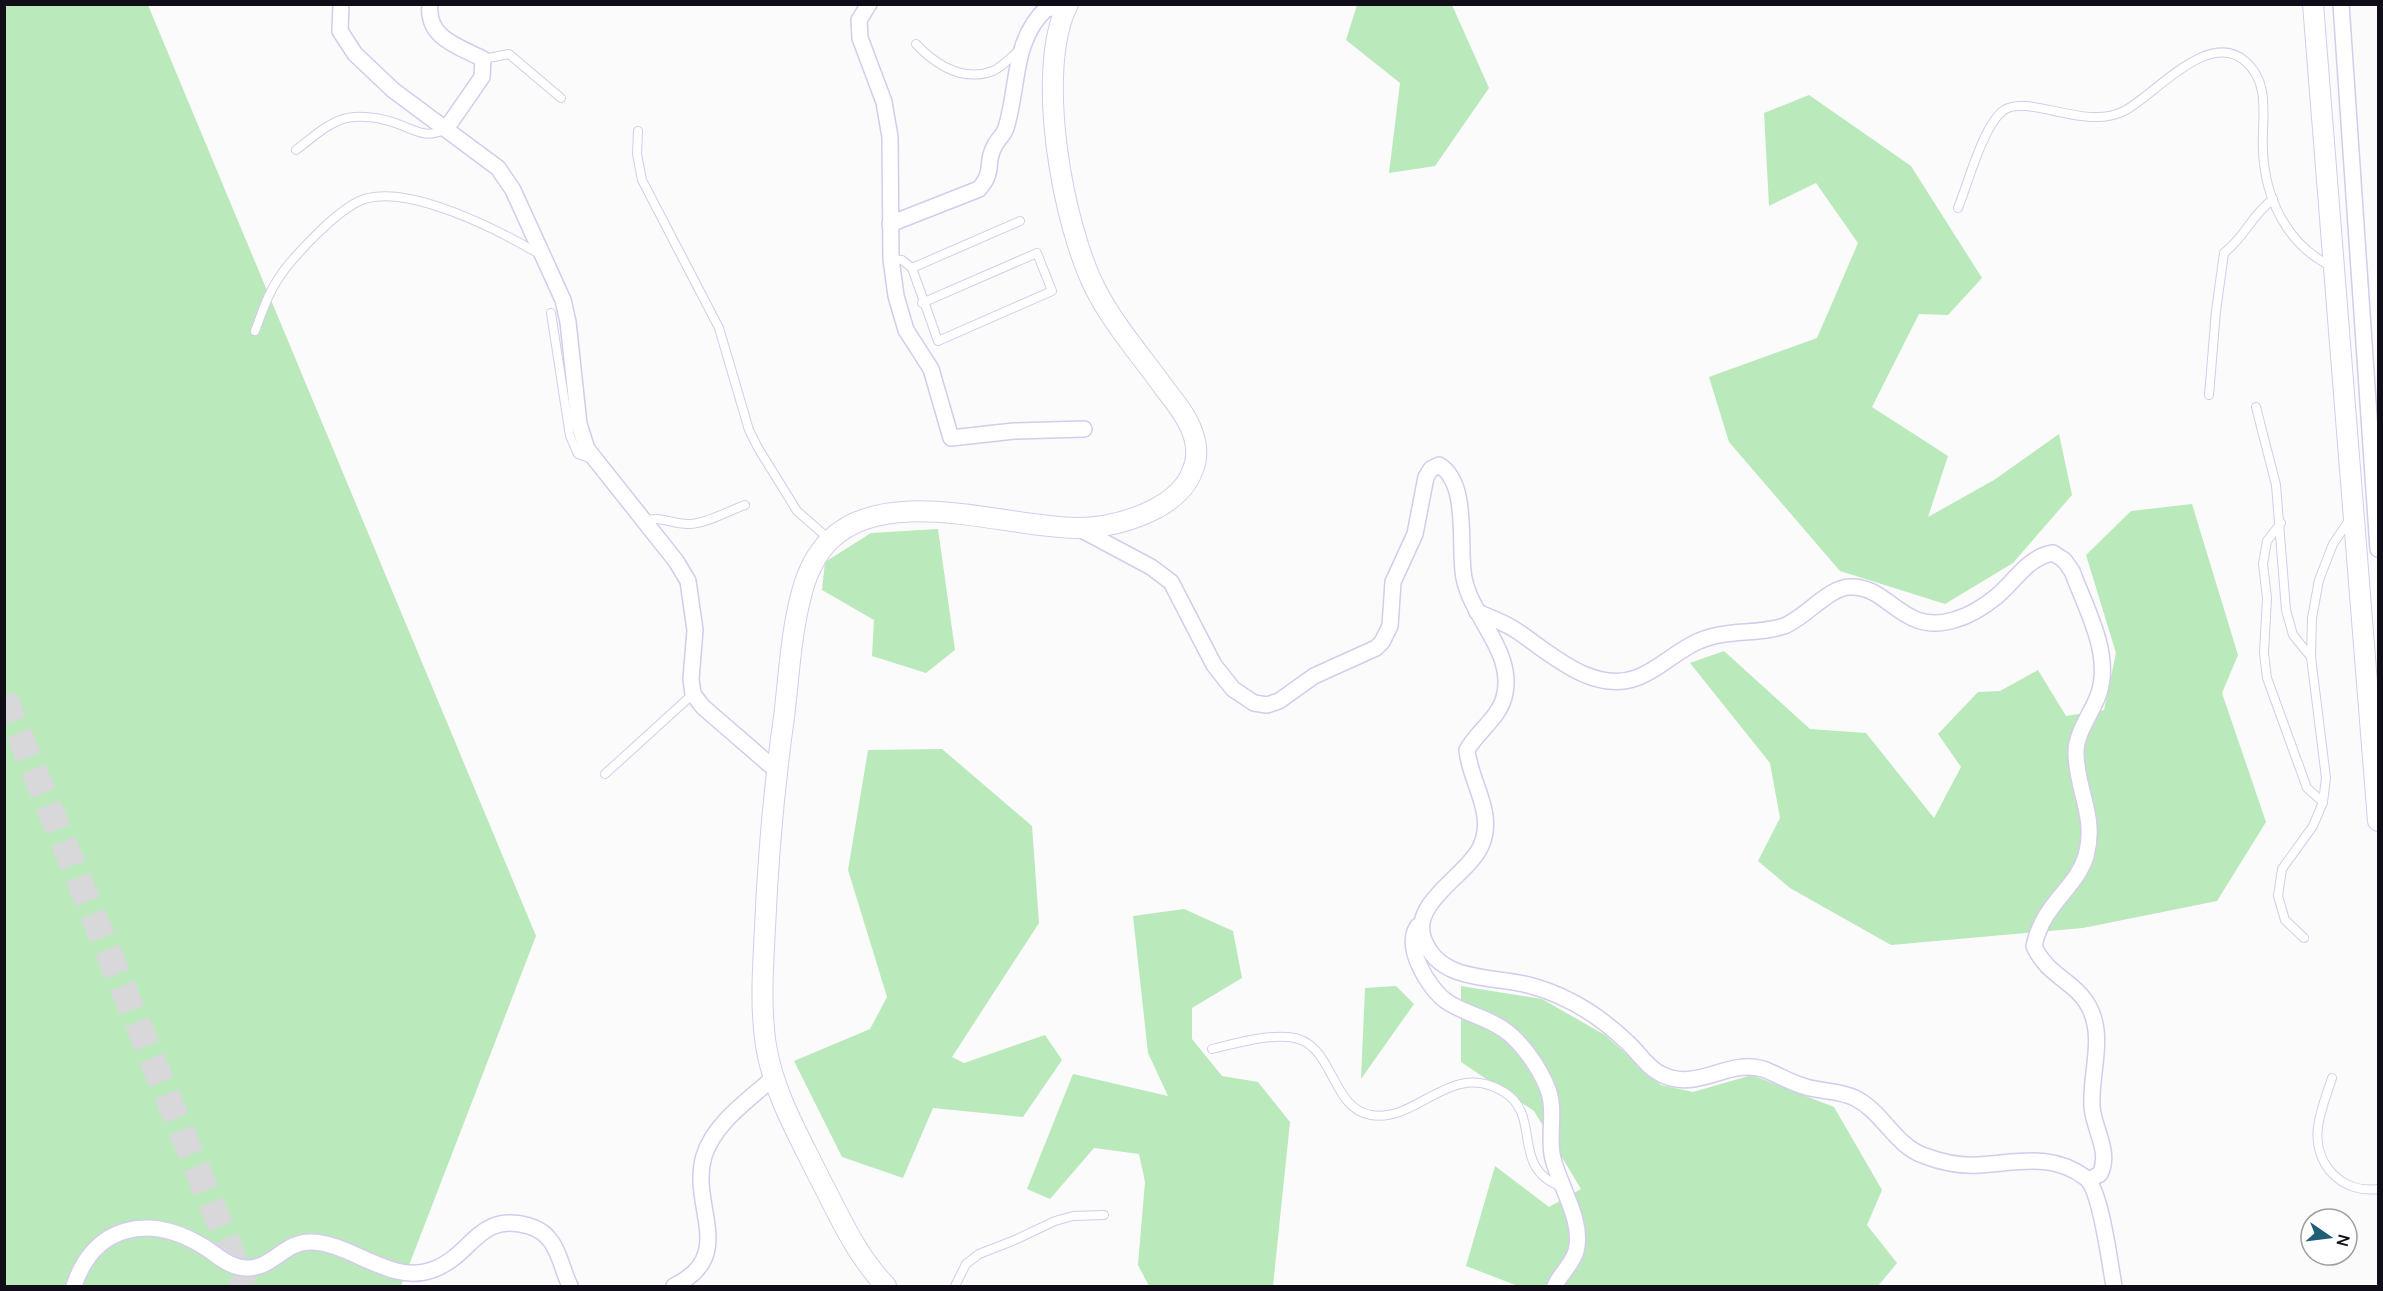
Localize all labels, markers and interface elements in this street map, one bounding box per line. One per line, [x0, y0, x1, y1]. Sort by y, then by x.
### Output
north arrow [2299, 1207, 2359, 1267]
text: N [2331, 1232, 2356, 1249]

